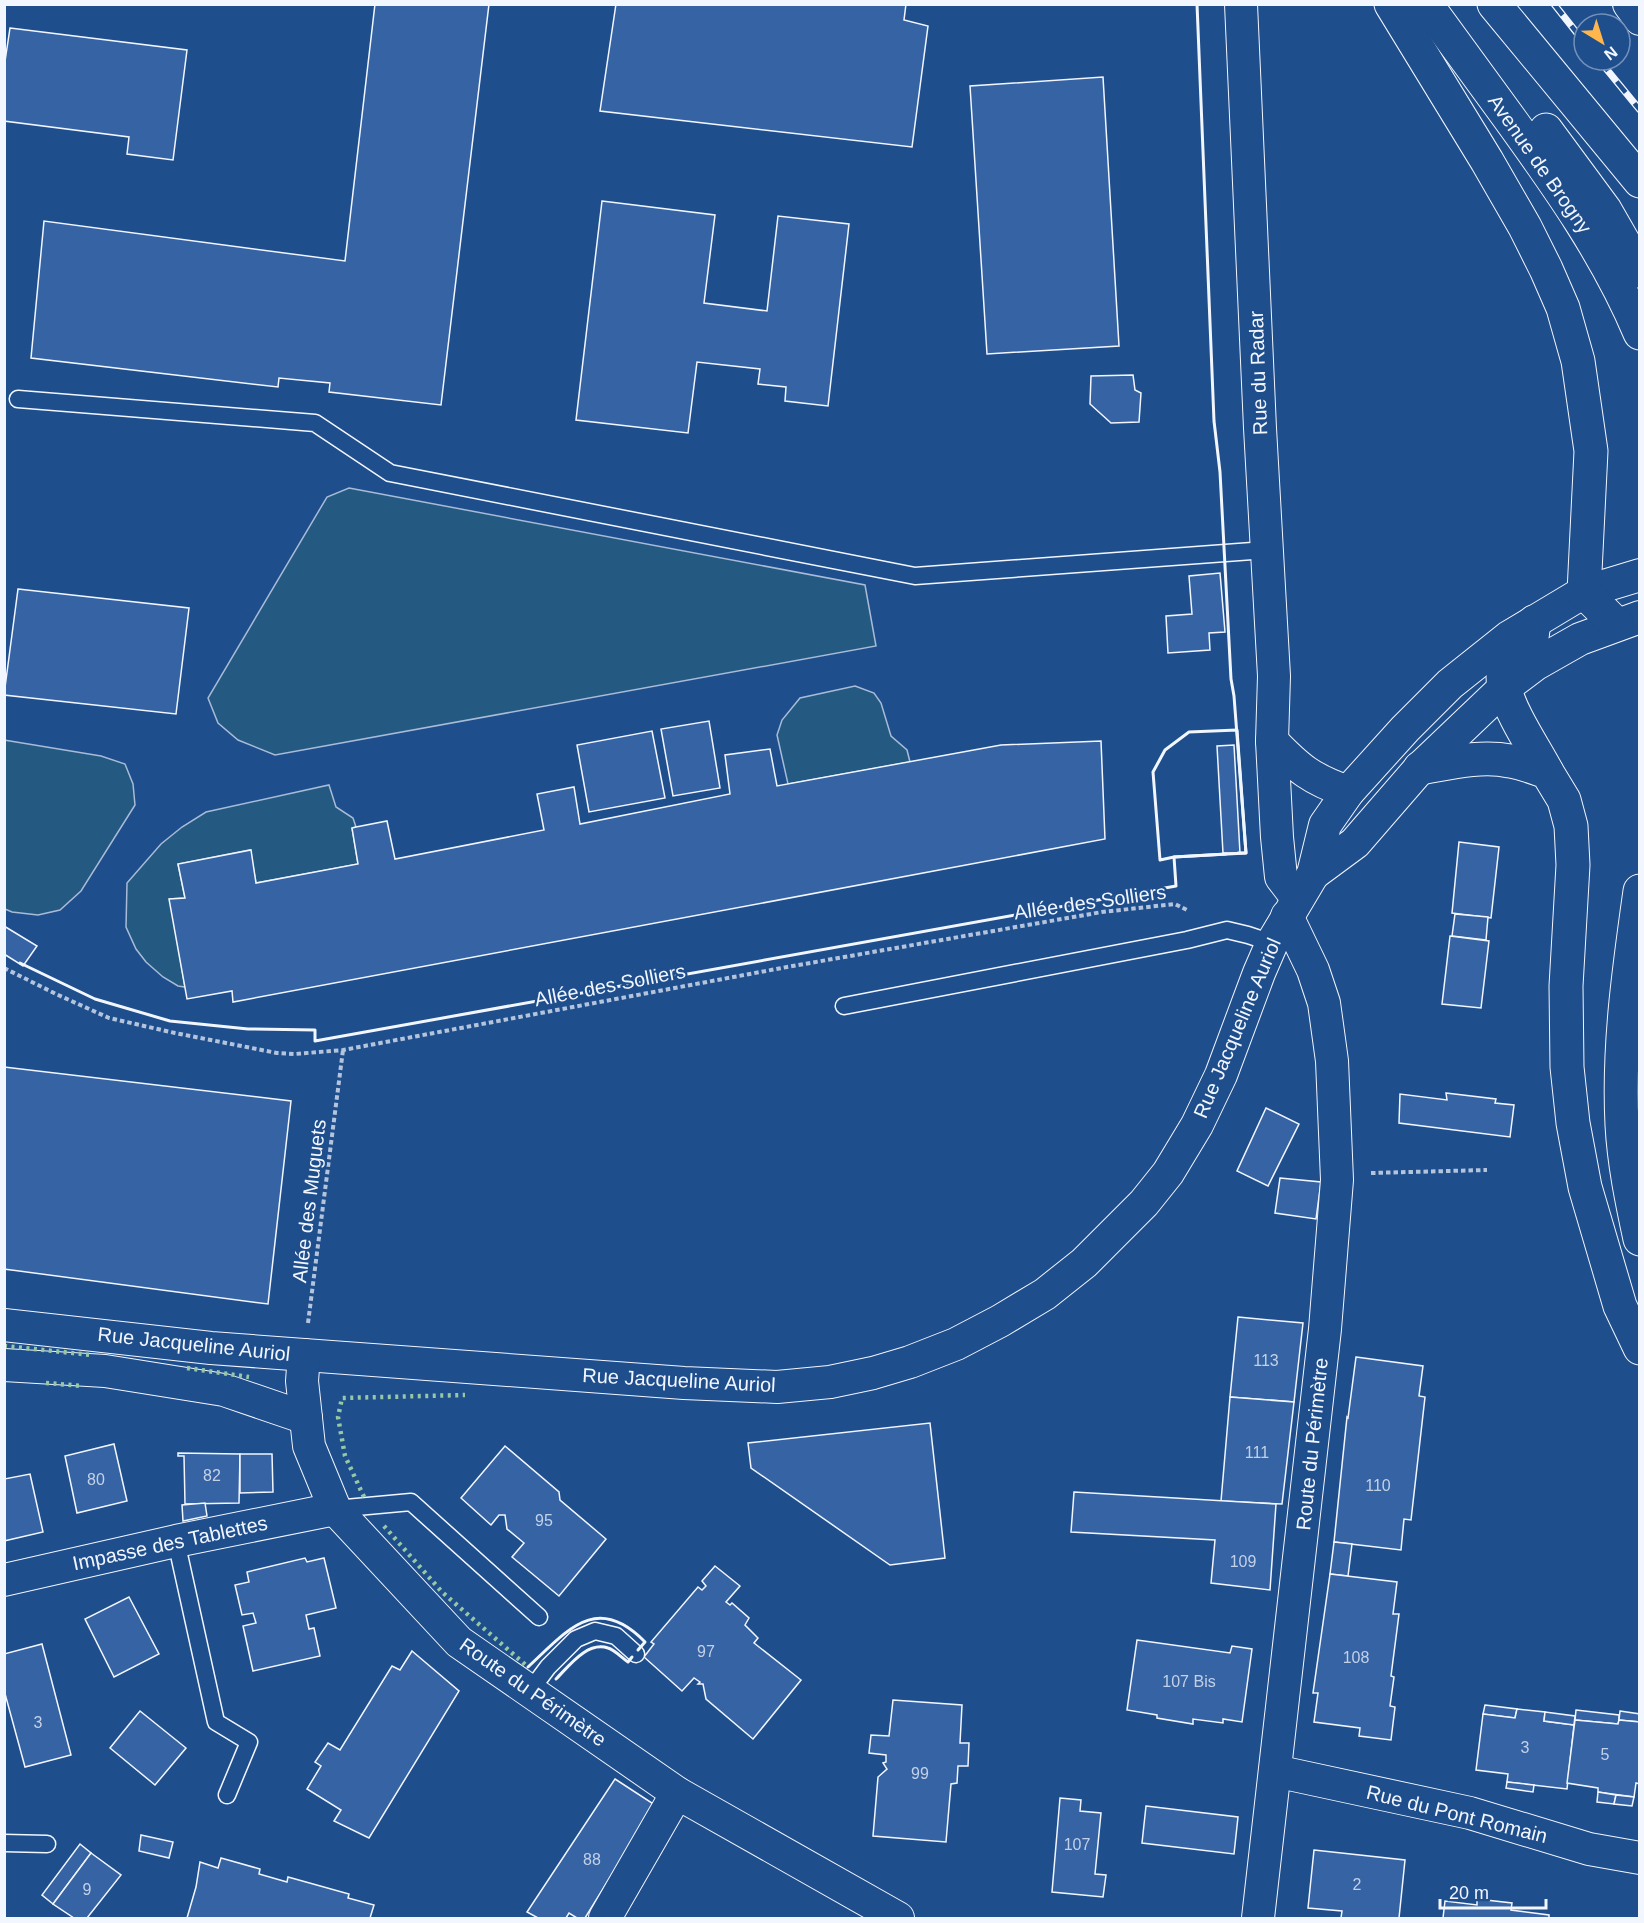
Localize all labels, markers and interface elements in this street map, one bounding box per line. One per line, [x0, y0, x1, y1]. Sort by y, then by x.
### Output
north arrow [1572, 12, 1632, 72]
text: N [1601, 43, 1621, 64]
street label: Avenue de Brogny [1484, 90, 1596, 238]
street label: Rue du Radar [1245, 310, 1271, 436]
street label: Allée des Solliers [1013, 880, 1167, 924]
street label: Rue Jacqueline Auriol [1189, 935, 1285, 1121]
street label: Allée des Solliers [533, 960, 687, 1010]
street label: Allée des Muguets [288, 1118, 330, 1284]
street label: Rue Jacqueline Auriol [97, 1323, 291, 1365]
house number: 113 [1253, 1352, 1279, 1369]
street label: Route du Périmètre [1292, 1357, 1332, 1531]
street label: Rue Jacqueline Auriol [582, 1364, 776, 1396]
house number: 111 [1245, 1444, 1269, 1461]
house number: 82 [203, 1467, 221, 1484]
house number: 80 [87, 1471, 105, 1488]
house number: 110 [1365, 1477, 1391, 1494]
street label: Impasse des Tablettes [71, 1512, 269, 1574]
house number: 95 [535, 1512, 553, 1529]
house number: 109 [1230, 1553, 1256, 1570]
street label: Route du Périmètre [456, 1633, 610, 1751]
house number: 97 [697, 1643, 715, 1660]
house number: 108 [1343, 1649, 1369, 1666]
house number: 107 Bis [1162, 1673, 1216, 1690]
house number: 3 [34, 1714, 43, 1731]
house number: 3 [1521, 1739, 1530, 1756]
house number: 5 [1601, 1746, 1610, 1763]
house number: 99 [911, 1765, 929, 1782]
street label: Rue du Pont Romain [1364, 1781, 1550, 1847]
house number: 107 [1064, 1836, 1090, 1853]
house number: 88 [583, 1851, 601, 1868]
scale bar [1440, 1872, 1546, 1910]
house number: 2 [1353, 1876, 1362, 1893]
house number: 9 [83, 1881, 92, 1898]
text: 20 m [1449, 1883, 1489, 1903]

